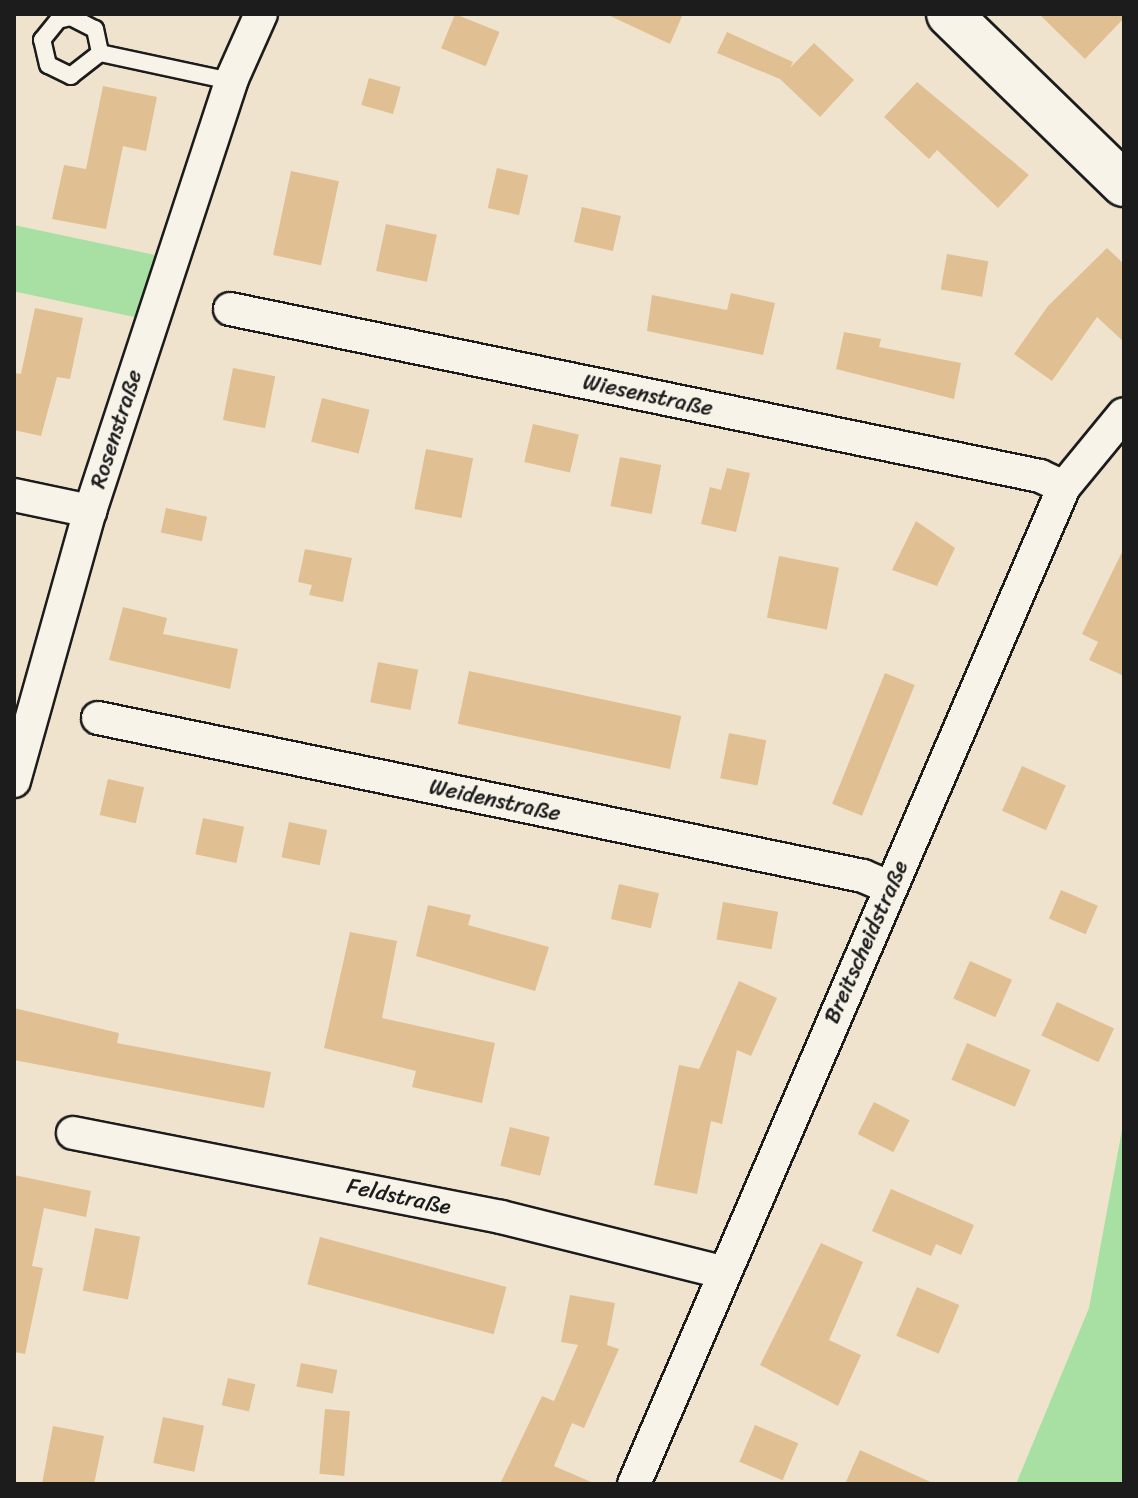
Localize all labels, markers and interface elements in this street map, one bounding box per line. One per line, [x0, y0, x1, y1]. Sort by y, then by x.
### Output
street label: Rosenstraße [84, 366, 148, 492]
street label: Wiesenstraße [581, 368, 715, 422]
street label: Weidenstraße [427, 773, 563, 827]
street label: Breitscheidstraße [818, 857, 914, 1027]
street label: Feldstraße [345, 1172, 453, 1220]

